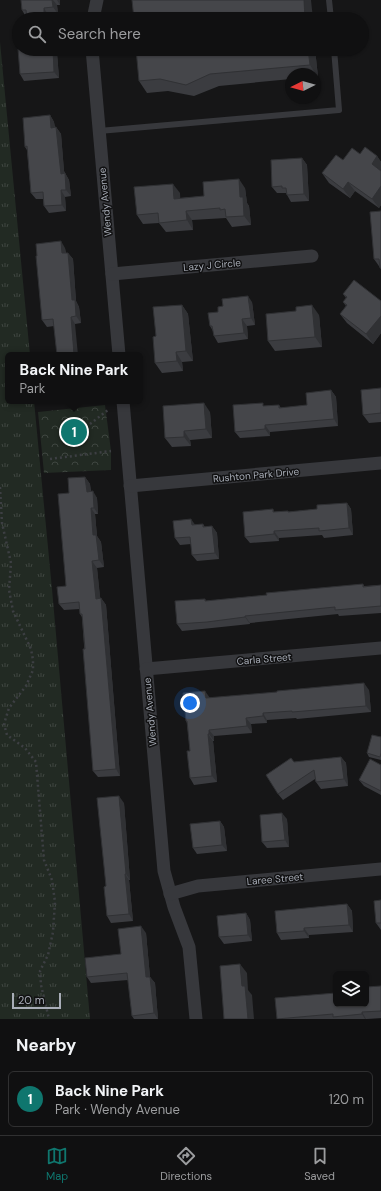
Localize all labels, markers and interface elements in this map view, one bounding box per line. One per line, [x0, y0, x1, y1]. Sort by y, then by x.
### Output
search box [12, 12, 369, 56]
icon: search [26, 23, 48, 45]
text: Search here [58, 24, 141, 44]
north arrow [285, 68, 321, 104]
street label: Wendy Avenue [95, 167, 114, 237]
street label: Lazy J Circle [183, 256, 242, 274]
popup [5, 352, 143, 404]
text: Back Nine Park [20, 360, 128, 380]
text: Park [20, 380, 45, 397]
pin: 1 [61, 417, 87, 447]
street label: Rushton Park Drive [212, 465, 300, 485]
street label: Carla Street [236, 650, 292, 668]
street label: Wendy Avenue [140, 677, 159, 747]
your location [180, 693, 200, 713]
street label: Laree Street [246, 870, 304, 888]
map controls [333, 971, 369, 1007]
button: layers [333, 971, 369, 1007]
scale bar [12, 991, 61, 1010]
text: 20 m [18, 993, 44, 1007]
text: Nearby [16, 1034, 76, 1056]
text: Back Nine Park [55, 1081, 164, 1101]
text: 1 [28, 1091, 32, 1108]
text: 120 m [329, 1091, 364, 1108]
text: Park · Wendy Avenue [55, 1101, 180, 1118]
tab: Map [46, 1145, 68, 1183]
tab: Directions [160, 1145, 212, 1183]
tab: Saved [304, 1145, 335, 1183]

